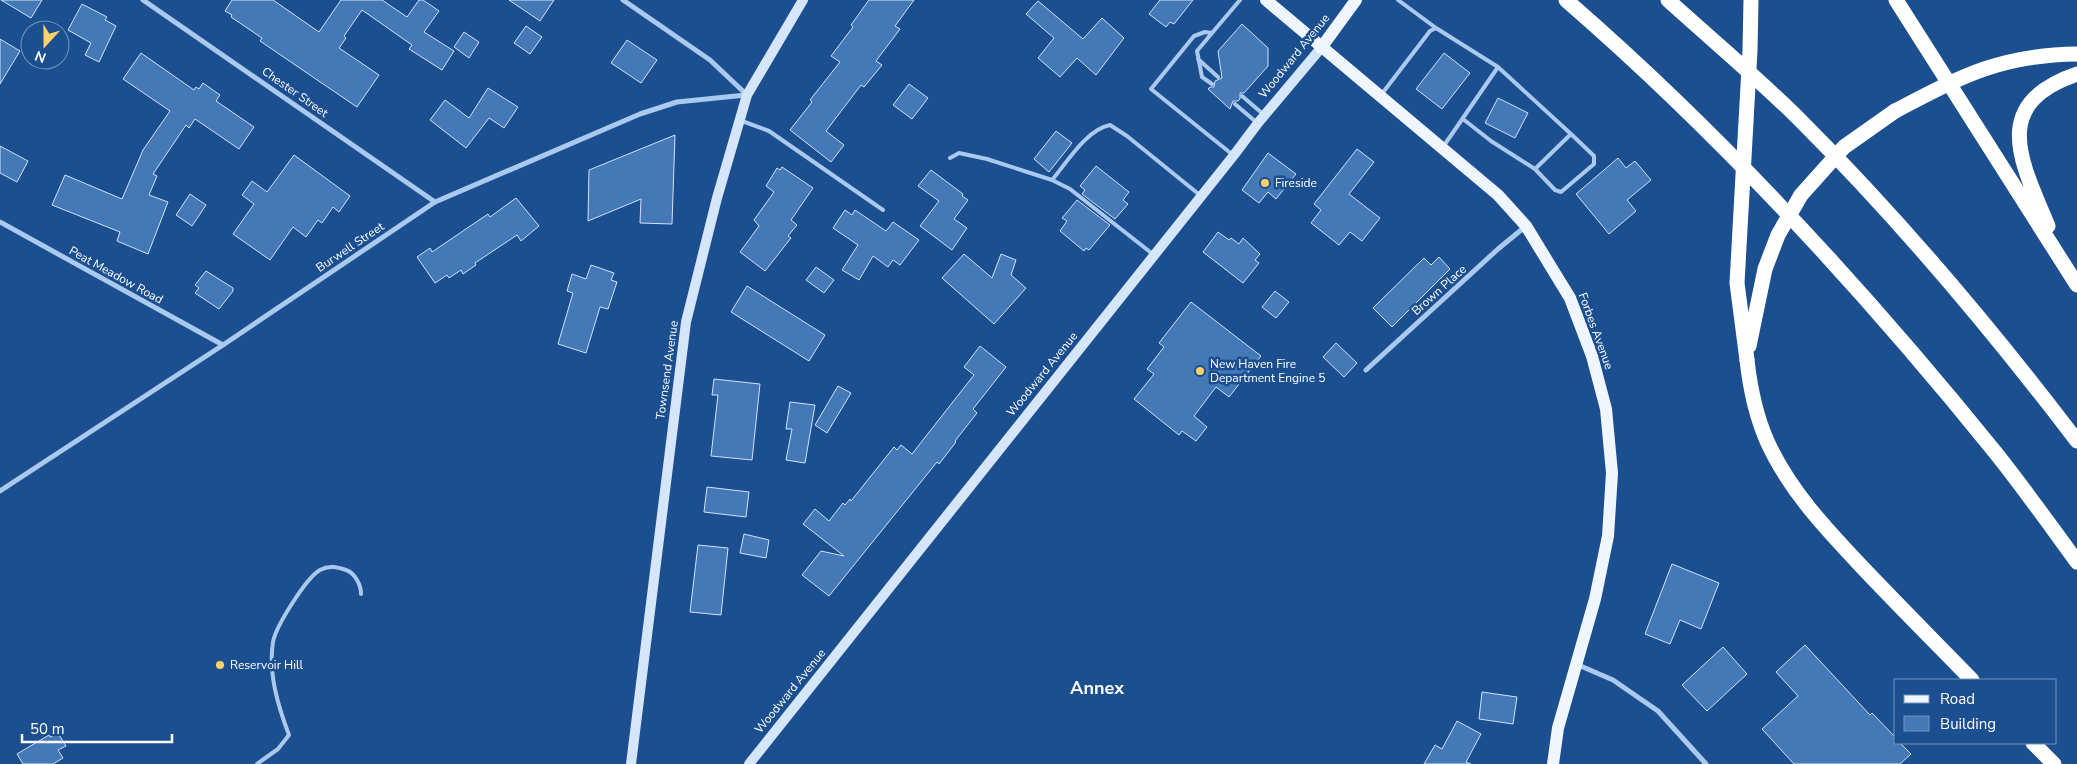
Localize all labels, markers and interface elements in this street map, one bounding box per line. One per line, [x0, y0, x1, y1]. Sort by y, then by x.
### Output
street label: Woodward Avenue [1255, 10, 1333, 102]
north arrow [20, 20, 70, 70]
text: N [32, 46, 49, 67]
street label: Chester Street [259, 63, 332, 121]
place label: Fireside [1275, 175, 1317, 191]
marker: Fireside [1259, 177, 1271, 189]
street label: Burwell Street [313, 218, 388, 276]
street label: Peat Meadow Road [66, 243, 166, 307]
street label: Brown Place [1408, 261, 1470, 319]
street label: Forbes Avenue [1575, 290, 1617, 372]
street label: Townsend Avenue [652, 320, 682, 420]
street label: Woodward Avenue [1003, 328, 1081, 420]
place label: New Haven Fire Department Engine 5 [1210, 356, 1325, 386]
marker: New Haven Fire Department Engine 5 [1194, 365, 1206, 377]
street label: Woodward Avenue [751, 645, 829, 737]
place label: Reservoir Hill [230, 657, 303, 673]
marker: Reservoir Hill [214, 659, 226, 671]
district label: Annex [1070, 676, 1124, 700]
legend [1894, 679, 2057, 744]
text: Road [1940, 689, 1975, 709]
scale bar [22, 712, 172, 744]
text: Building [1940, 714, 1996, 734]
text: 50 m [30, 719, 65, 739]

